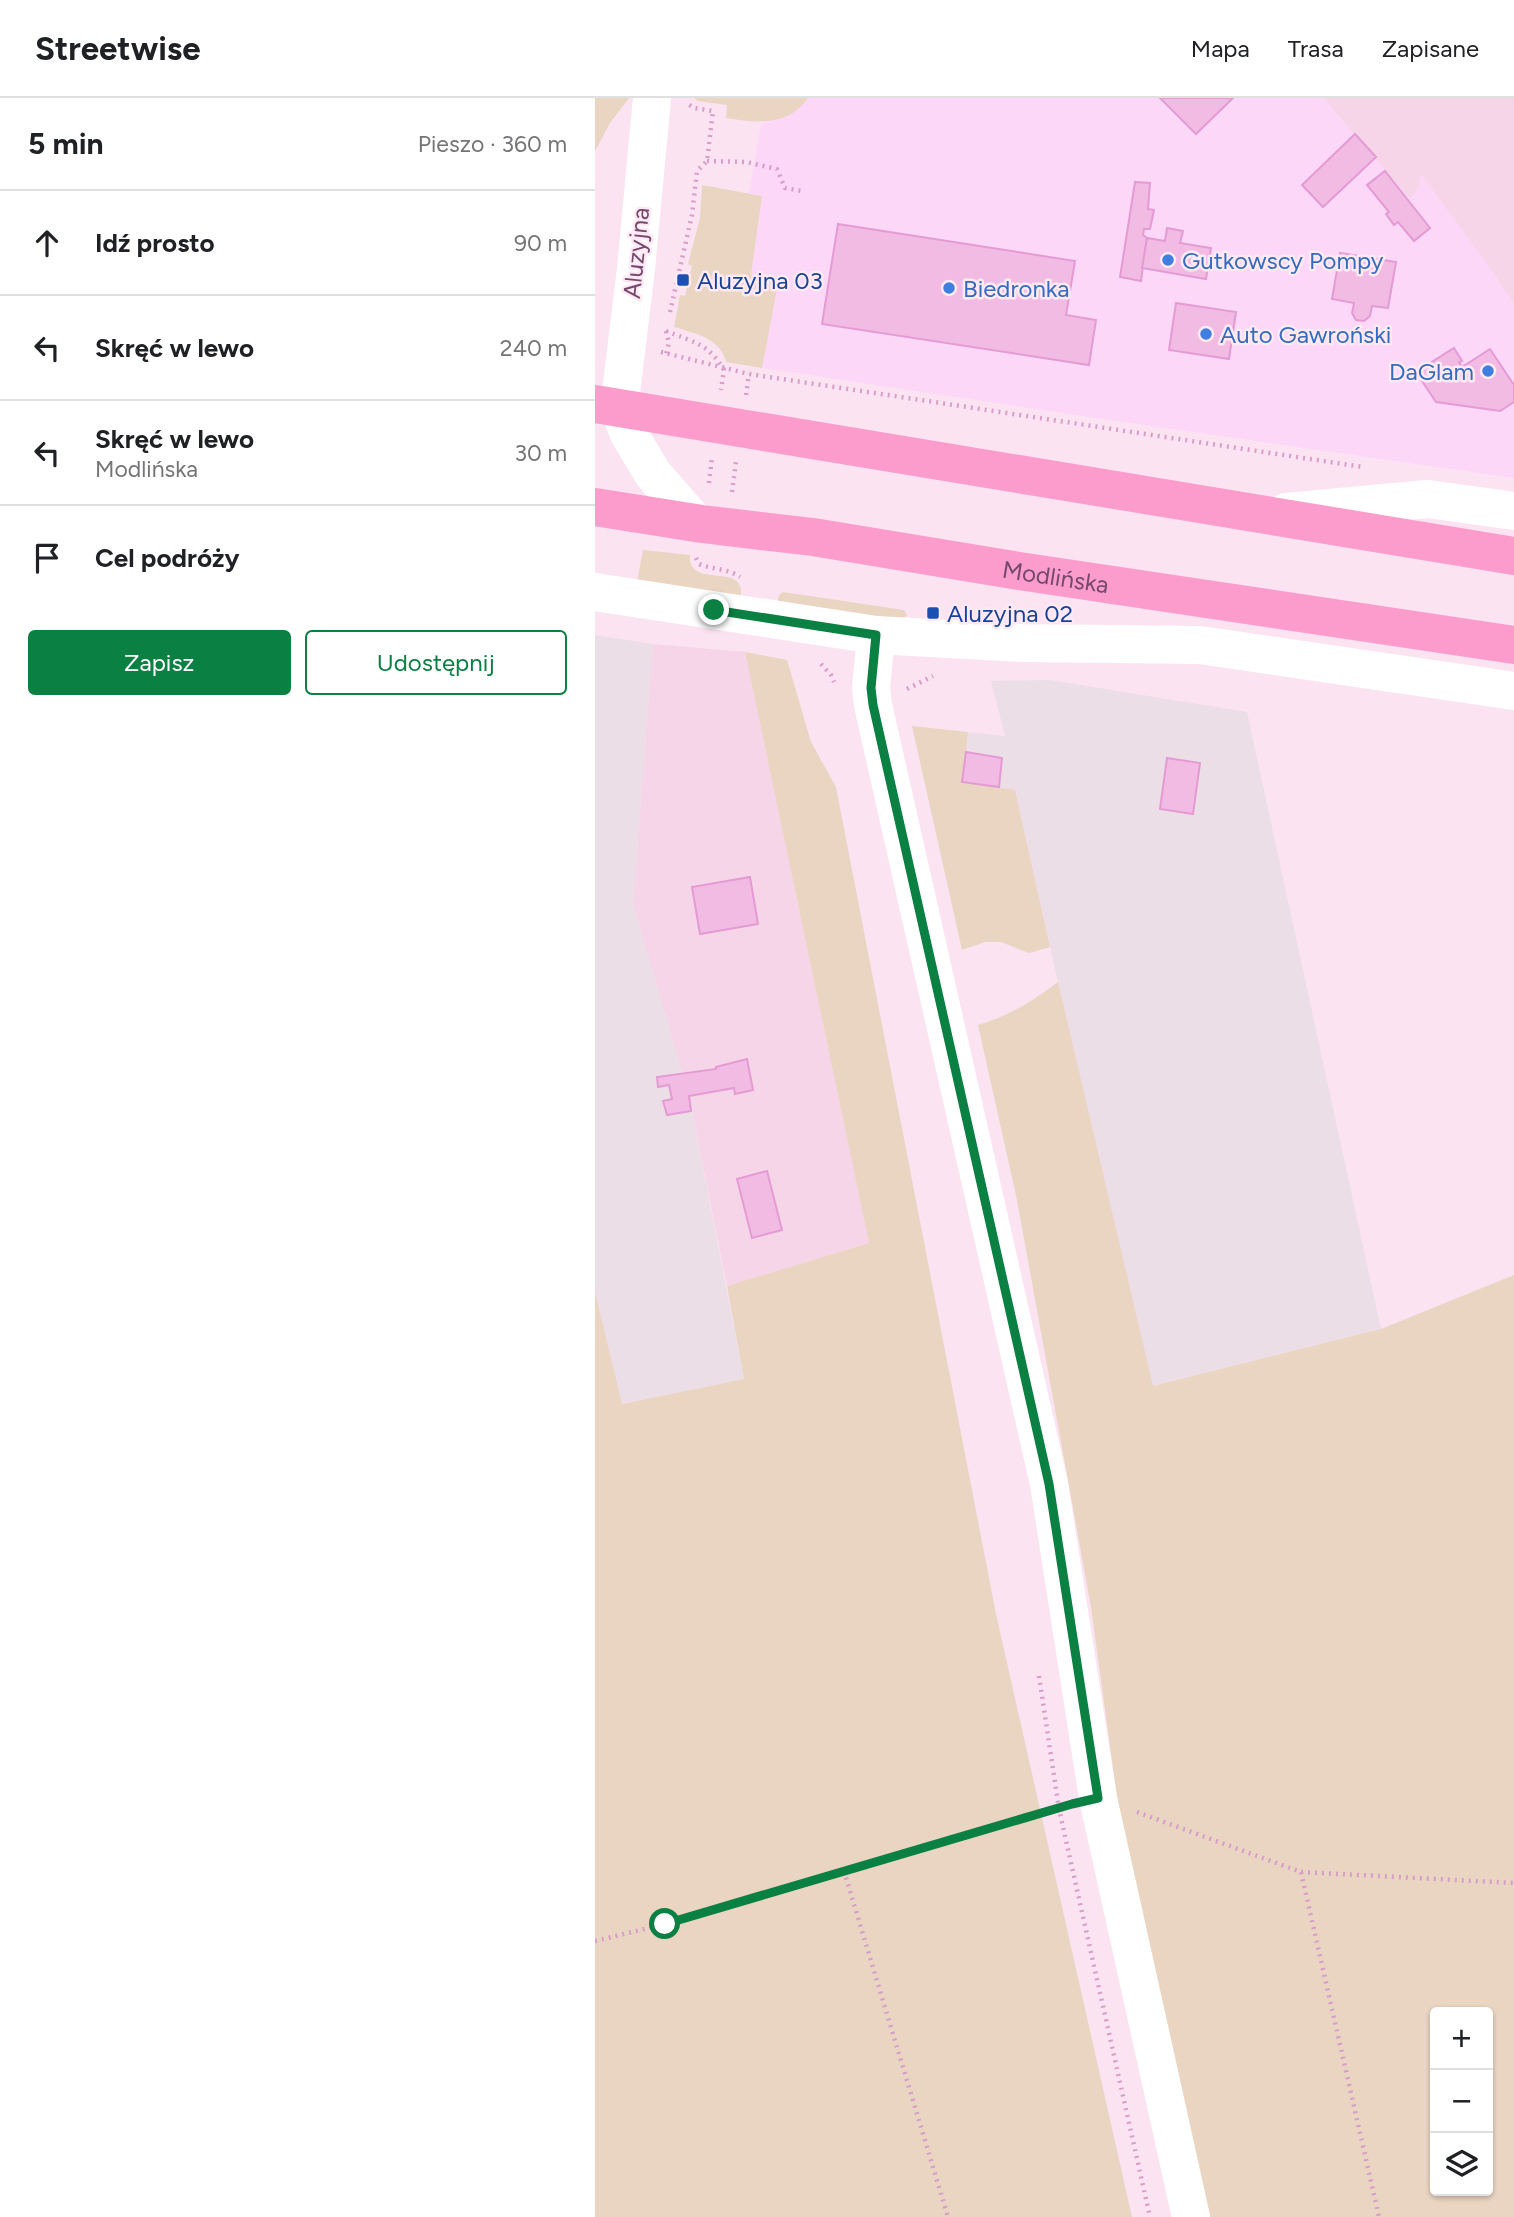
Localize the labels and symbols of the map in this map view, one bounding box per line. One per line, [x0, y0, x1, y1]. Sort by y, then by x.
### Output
street label: Aluzyjna [617, 206, 655, 300]
place label: Gutkowscy Pompy [1182, 246, 1384, 275]
marker: Gutkowscy Pompy [1160, 252, 1176, 268]
place label: Aluzyjna 03 [697, 266, 823, 295]
marker: Aluzyjna 03 [675, 272, 691, 288]
place label: Biedronka [963, 274, 1069, 303]
marker: Biedronka [941, 280, 957, 296]
place label: Auto Gawroński [1220, 320, 1391, 349]
marker: Auto Gawroński [1198, 326, 1214, 342]
place label: DaGlam [1389, 357, 1474, 386]
marker: DaGlam [1480, 363, 1496, 379]
street label: Modlińska [1000, 554, 1111, 599]
route end [698, 594, 729, 625]
place label: Aluzyjna 02 [947, 599, 1073, 628]
marker: Aluzyjna 02 [925, 605, 941, 621]
route start [649, 1908, 680, 1939]

